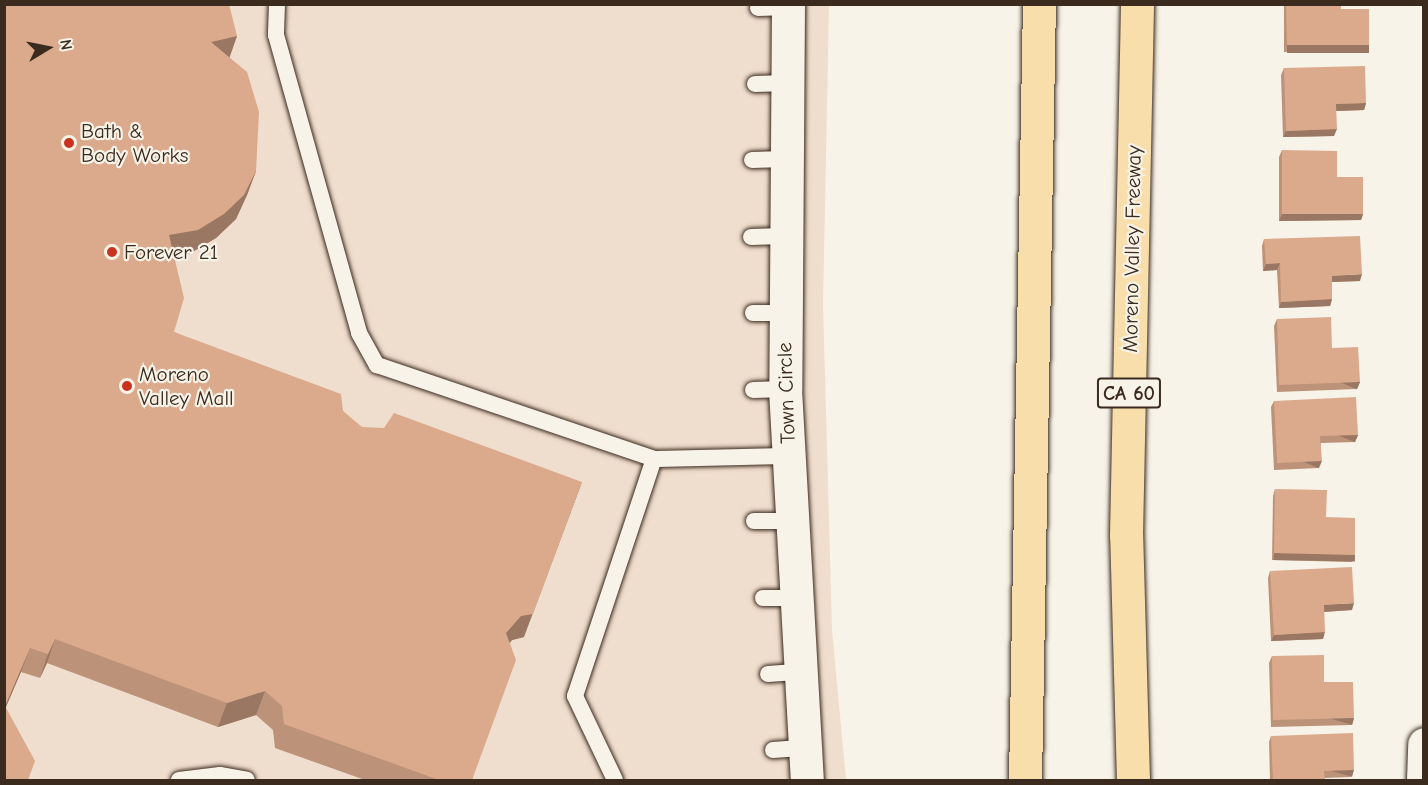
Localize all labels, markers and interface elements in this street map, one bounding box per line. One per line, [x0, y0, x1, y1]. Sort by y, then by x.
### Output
north arrow [18, 18, 78, 78]
text: N [56, 38, 75, 52]
place label: Bath & Body Works [81, 118, 188, 168]
marker: Bath & Body Works [62, 136, 76, 150]
street label: Moreno Valley Freeway [1118, 145, 1146, 353]
place label: Forever 21 [124, 239, 218, 265]
marker: Forever 21 [105, 245, 119, 259]
street label: Town Circle [772, 342, 800, 444]
place label: Moreno Valley Mall [139, 361, 234, 411]
road number: CA 60 [1096, 376, 1162, 410]
marker: Moreno Valley Mall [120, 379, 134, 393]

